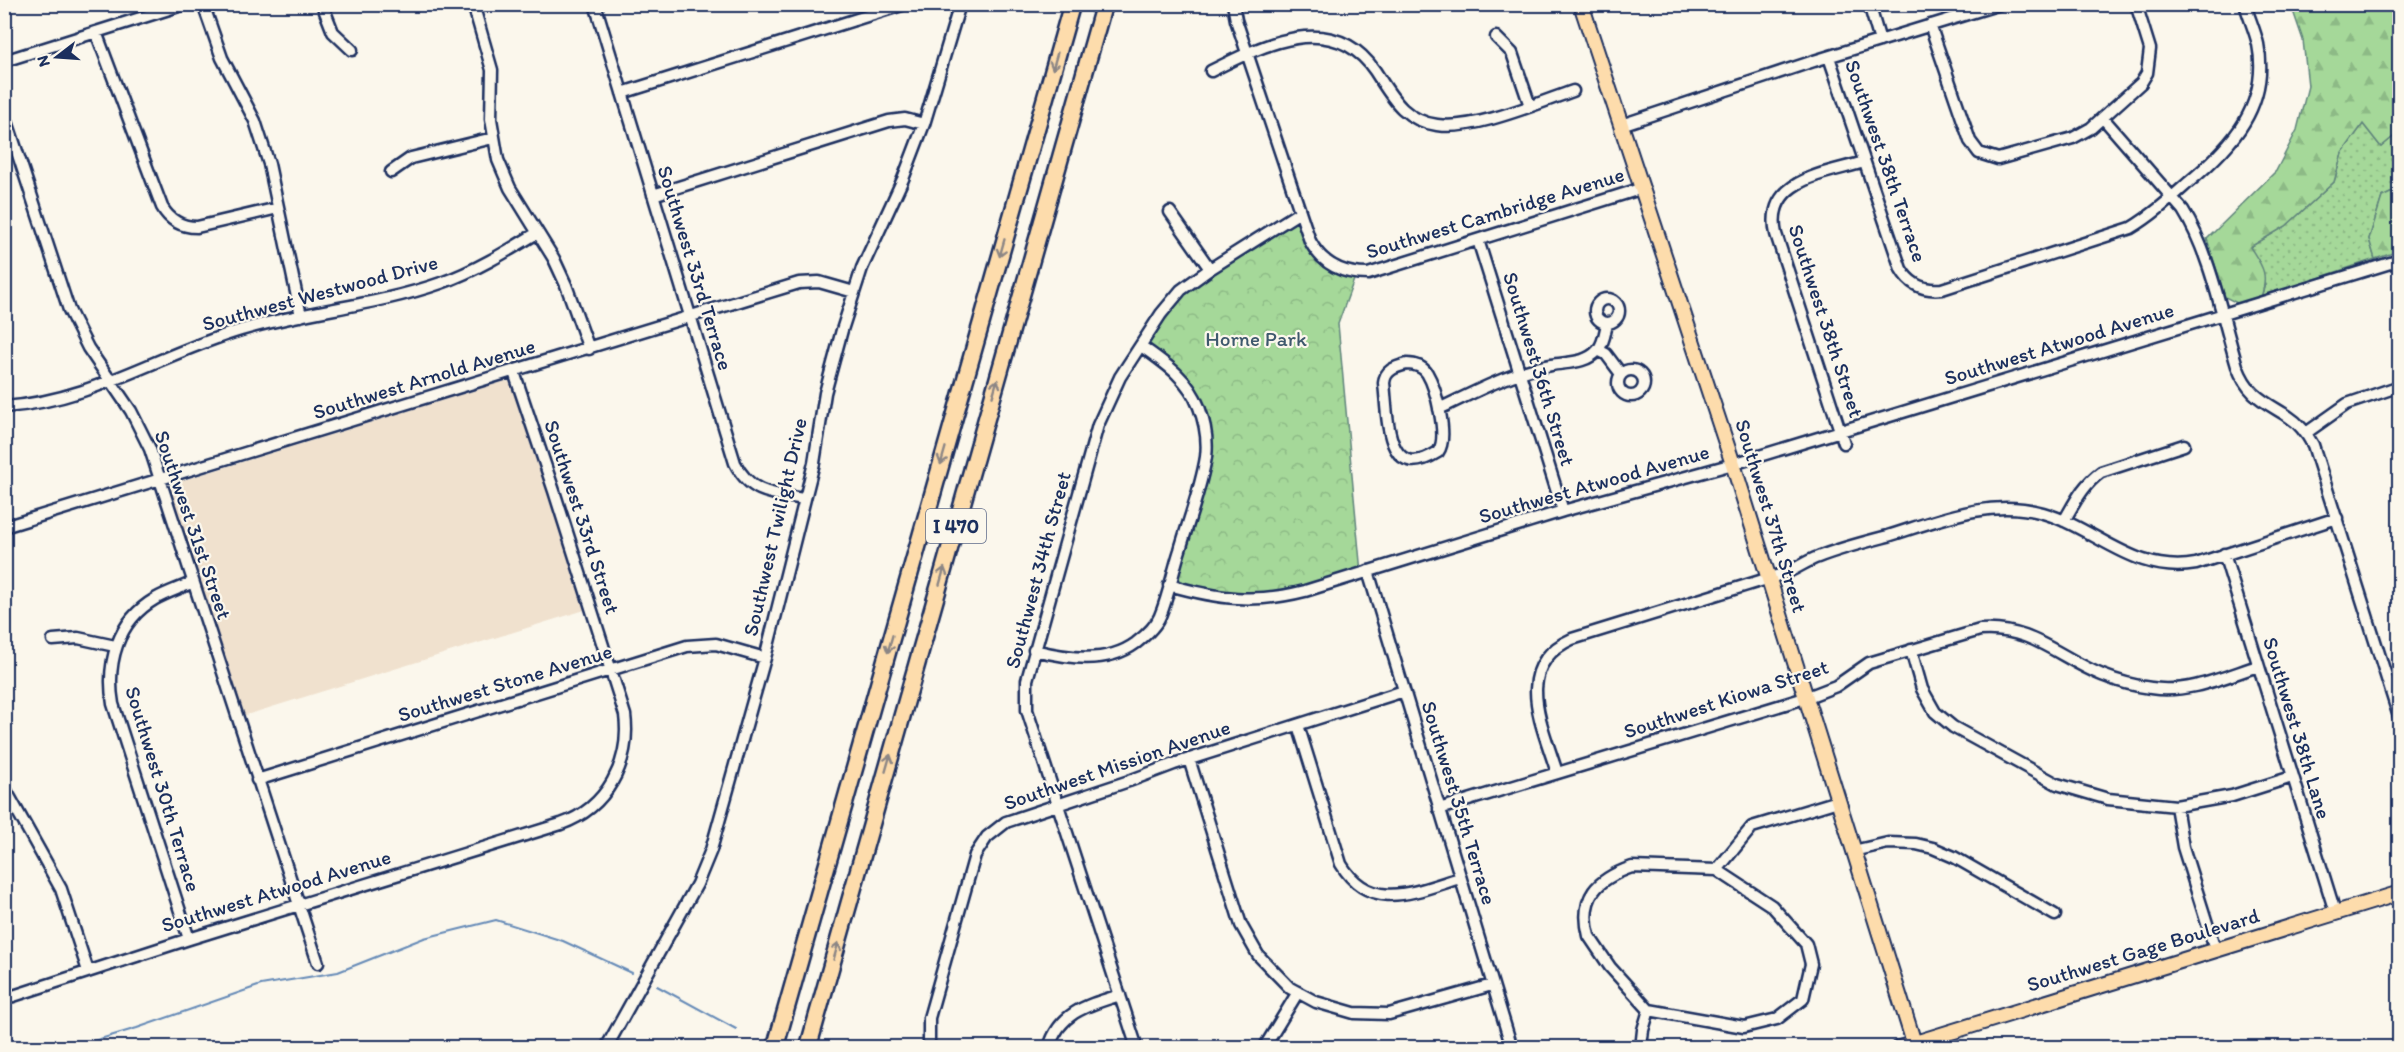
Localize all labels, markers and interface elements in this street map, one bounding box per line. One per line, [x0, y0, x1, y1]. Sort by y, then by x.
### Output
north arrow [27, 27, 87, 87]
one-way arrow [1049, 51, 1060, 70]
text: N [32, 53, 54, 69]
street label: Southwest 38th Terrace [1840, 56, 1933, 265]
street label: Southwest Cambridge Avenue [1363, 161, 1627, 264]
street label: Southwest 33rd Terrace [652, 162, 739, 373]
street label: Southwest 38th Street [1783, 221, 1870, 421]
one-way arrow [996, 238, 1007, 257]
street label: Southwest Westwood Drive [199, 249, 440, 336]
street label: Southwest 36th Street [1498, 269, 1581, 469]
street label: Southwest Atwood Avenue [1941, 297, 2177, 390]
park label: Horne Park [1205, 326, 1307, 351]
street label: Southwest Arnold Avenue [310, 333, 538, 424]
one-way arrow [990, 379, 1001, 398]
street label: Southwest Twilight Drive [737, 415, 812, 638]
street label: Southwest 37th Street [1730, 416, 1813, 616]
street label: Southwest 33rd Street [539, 417, 626, 617]
street label: Southwest 31st Street [149, 427, 238, 623]
street label: Southwest Atwood Avenue [1476, 439, 1712, 528]
one-way arrow [937, 446, 949, 465]
street label: Southwest 34th Street [999, 469, 1076, 671]
road number: I 470 [926, 509, 986, 543]
one-way arrow [937, 567, 948, 586]
one-way arrow [884, 634, 895, 653]
street label: Southwest 38th Lane [2258, 634, 2337, 822]
street label: Southwest Stone Avenue [395, 638, 615, 727]
street label: Southwest Kiowa Street [1620, 654, 1832, 743]
street label: Southwest 30th Terrace [120, 683, 207, 895]
street label: Southwest 35th Terrace [1417, 698, 1502, 908]
street label: Southwest Mission Avenue [1000, 714, 1234, 815]
one-way arrow [883, 754, 895, 773]
street label: Southwest Atwood Avenue [158, 844, 394, 937]
street label: Southwest Gage Boulevard [2024, 902, 2263, 997]
one-way arrow [830, 942, 842, 961]

